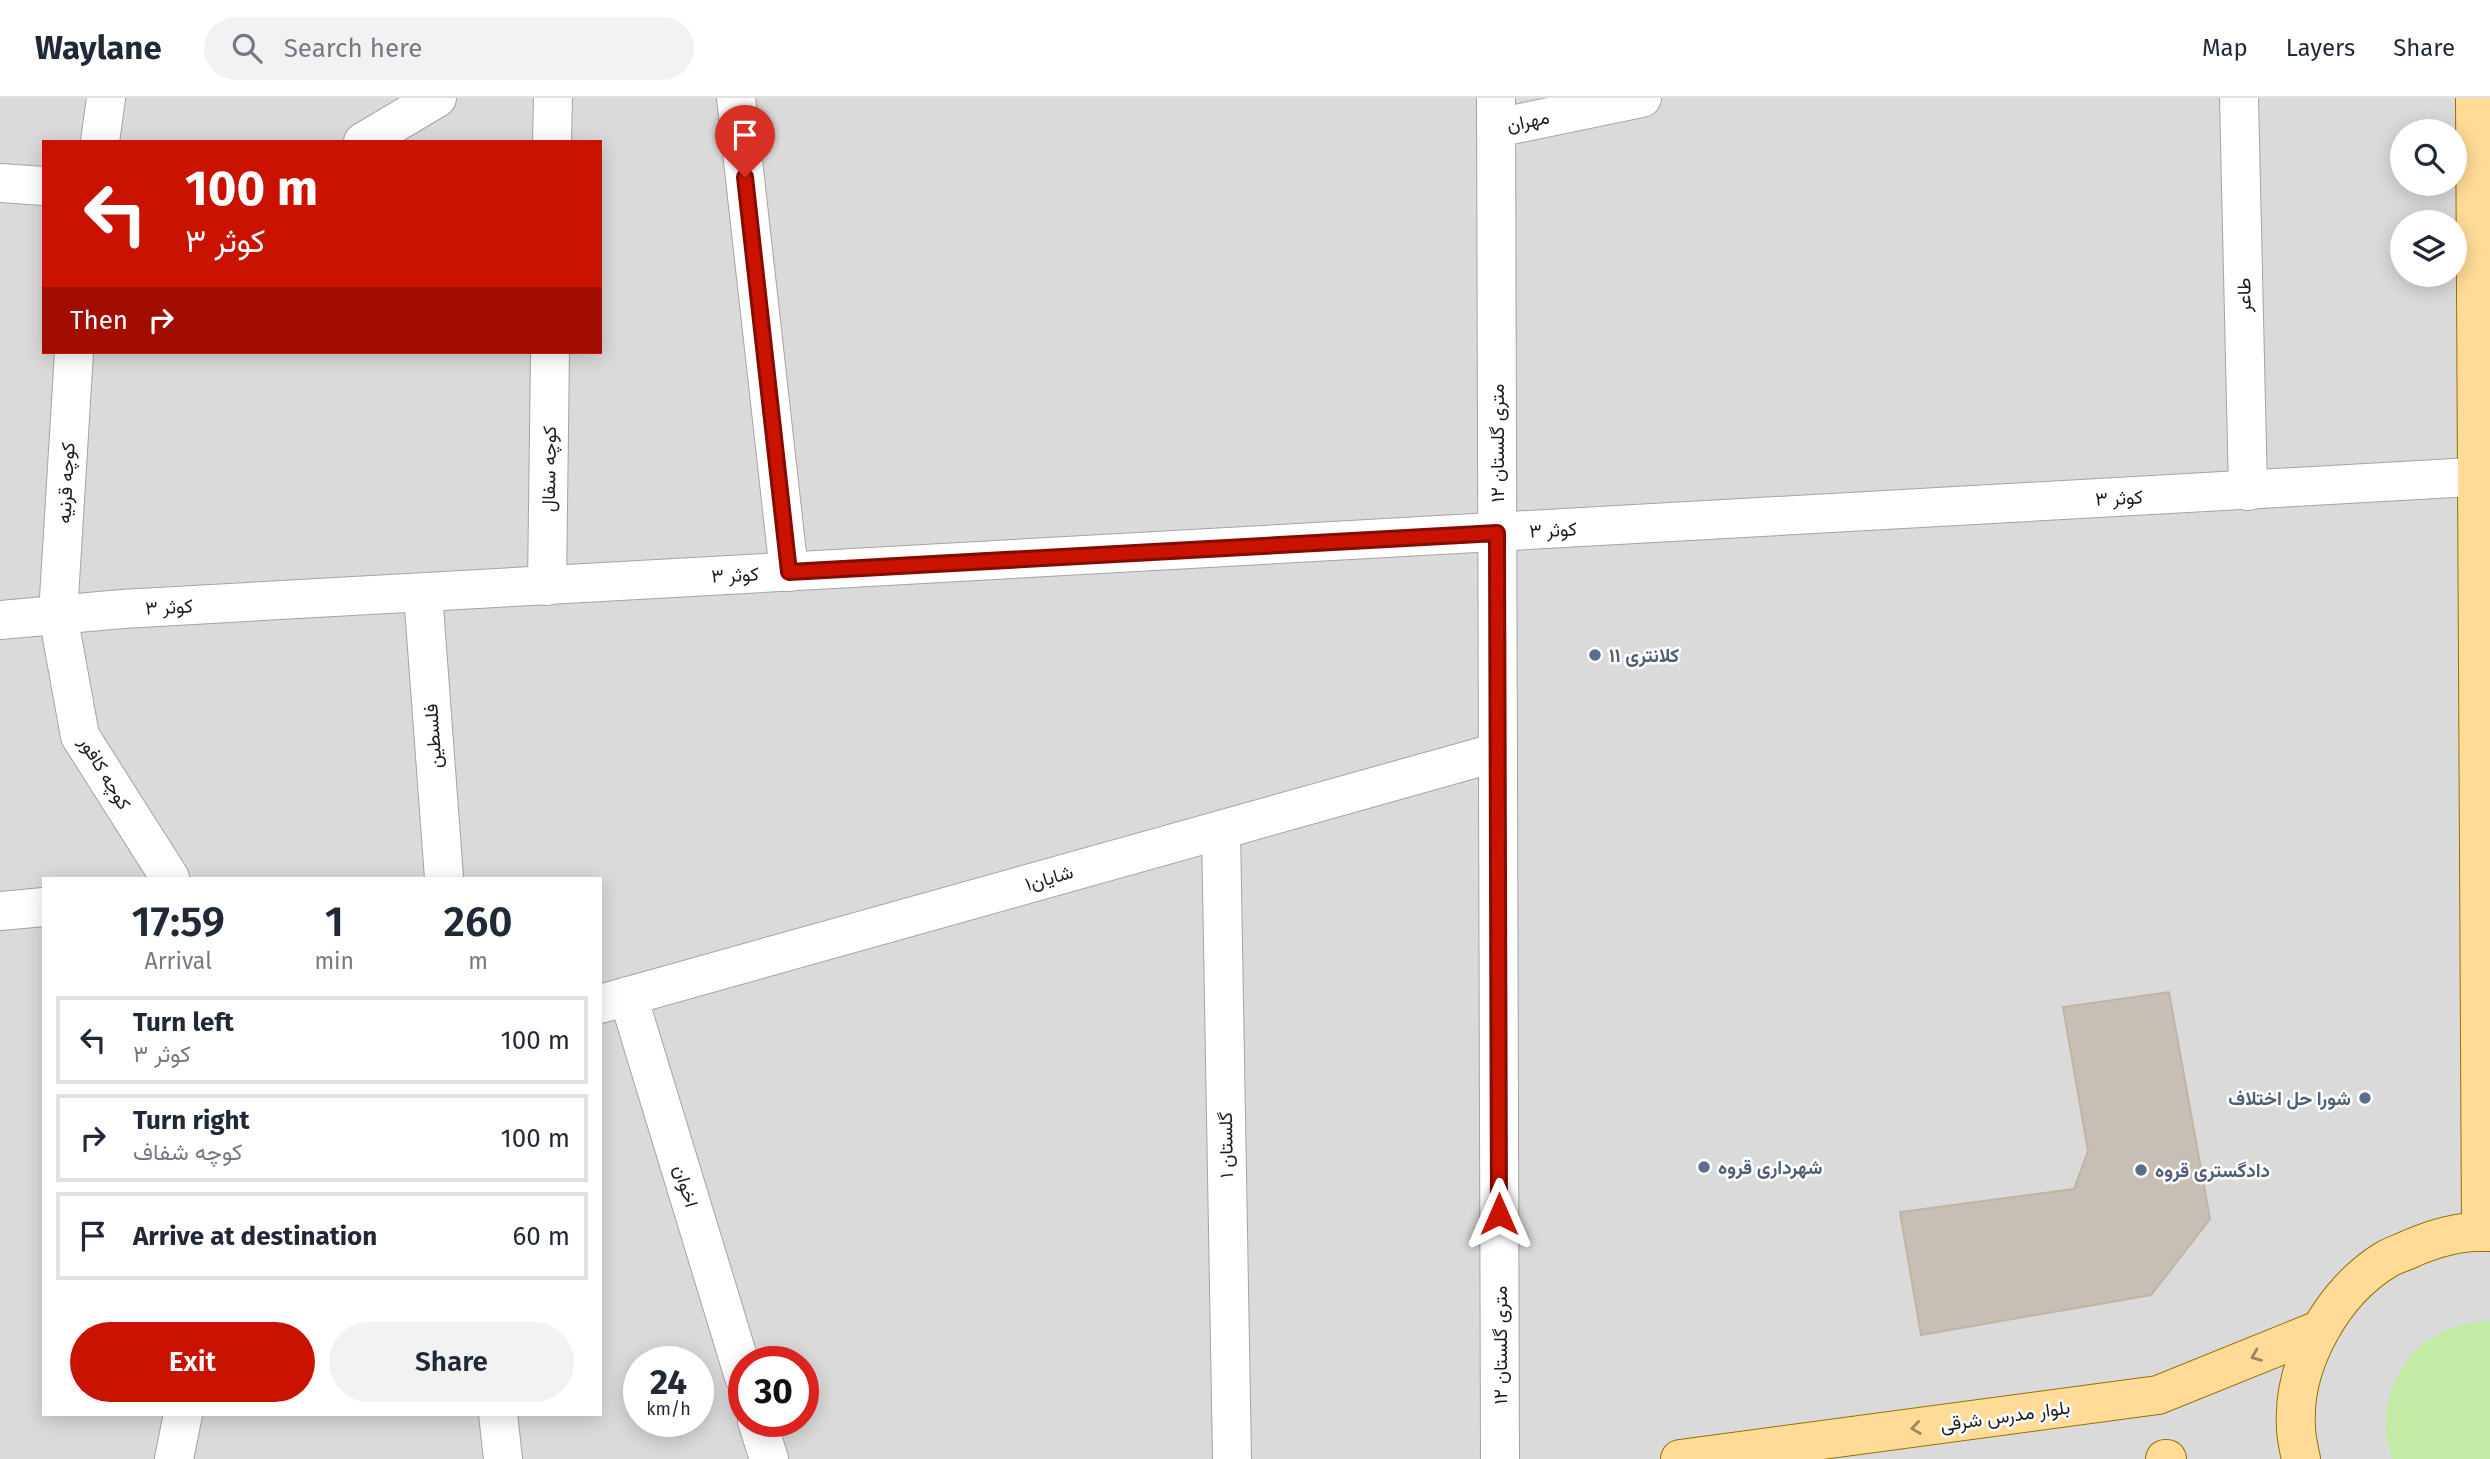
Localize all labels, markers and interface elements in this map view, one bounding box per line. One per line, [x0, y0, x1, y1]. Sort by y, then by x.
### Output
search box [204, 17, 694, 80]
text: Waylane [35, 28, 162, 68]
icon: search [228, 29, 266, 67]
text: Search here [284, 33, 423, 64]
text: Map [2202, 34, 2248, 62]
text: Layers [2286, 34, 2355, 62]
text: Share [2393, 34, 2455, 62]
pin [715, 105, 775, 177]
street label: مهران [1505, 105, 1551, 137]
icon: arrive [726, 116, 764, 154]
map controls [2390, 119, 2467, 287]
button: search [2390, 119, 2467, 196]
text: 100 m [185, 159, 318, 218]
icon: left [70, 168, 161, 259]
button: layers [2390, 210, 2467, 287]
text: کوثر ۳ [185, 222, 265, 260]
street label: طاعر [2232, 277, 2256, 314]
icon: right [142, 301, 180, 339]
text: Then [70, 305, 128, 336]
street label: ۱۲ متری گلستان [1486, 384, 1509, 502]
street label: کوچه سفال [537, 426, 563, 512]
street label: کوچه قرنیه [52, 442, 82, 524]
street label: کوثر ۳ [2095, 485, 2143, 511]
street label: کوثر ۳ [1529, 517, 1577, 543]
street label: کوثر ۳ [711, 562, 759, 588]
street label: کوثر ۳ [145, 594, 193, 620]
place label: کلانتری ۱۱ [1609, 644, 1680, 668]
marker: کلانتری ۱۱ [1587, 647, 1603, 663]
street label: فلسطین [419, 703, 447, 769]
street label: کوچه کافور [72, 731, 136, 815]
street label: شایان۱ [1022, 860, 1076, 896]
text: 17:59 [131, 897, 225, 947]
text: 1 [325, 897, 344, 947]
text: 260 [443, 897, 513, 947]
text: Arrival [144, 947, 212, 975]
text: min [314, 947, 354, 975]
text: m [468, 947, 488, 975]
text: Turn left [133, 1007, 234, 1038]
icon: left [74, 1021, 112, 1059]
text: 100 m [501, 1025, 570, 1056]
text: کوثر ۳ [133, 1040, 191, 1068]
place label: شورا حل اختلاف [2228, 1087, 2351, 1111]
marker: شورا حل اختلاف [2357, 1090, 2373, 1106]
text: Turn right [133, 1105, 250, 1136]
street label: گلستان ۱ [1214, 1112, 1238, 1178]
icon: right [74, 1119, 112, 1157]
text: 100 m [501, 1123, 570, 1154]
text: کوچه شفاف [133, 1138, 242, 1166]
place label: شهرداری قروه [1718, 1156, 1822, 1180]
marker: شهرداری قروه [1696, 1159, 1712, 1175]
place label: دادگستری قروه [2155, 1159, 2270, 1183]
street label: اخوان [669, 1162, 703, 1210]
marker: دادگستری قروه [2133, 1162, 2149, 1178]
position arrow [1462, 1177, 1536, 1251]
icon: arrive [74, 1217, 112, 1255]
text: Arrive at destination [133, 1221, 377, 1252]
text: 60 m [512, 1221, 570, 1252]
street label: ۱۲ متری گلستان [1489, 1286, 1512, 1404]
button: Exit [70, 1322, 315, 1402]
button: Share [329, 1322, 574, 1402]
speed limit sign: 30 [728, 1346, 819, 1437]
one-way arrow [2250, 1348, 2263, 1362]
text: 24 [650, 1361, 687, 1403]
street label: بلوار مدرس شرقی [1939, 1396, 2071, 1436]
text: km/h [646, 1398, 691, 1420]
one-way arrow [1910, 1420, 1922, 1435]

